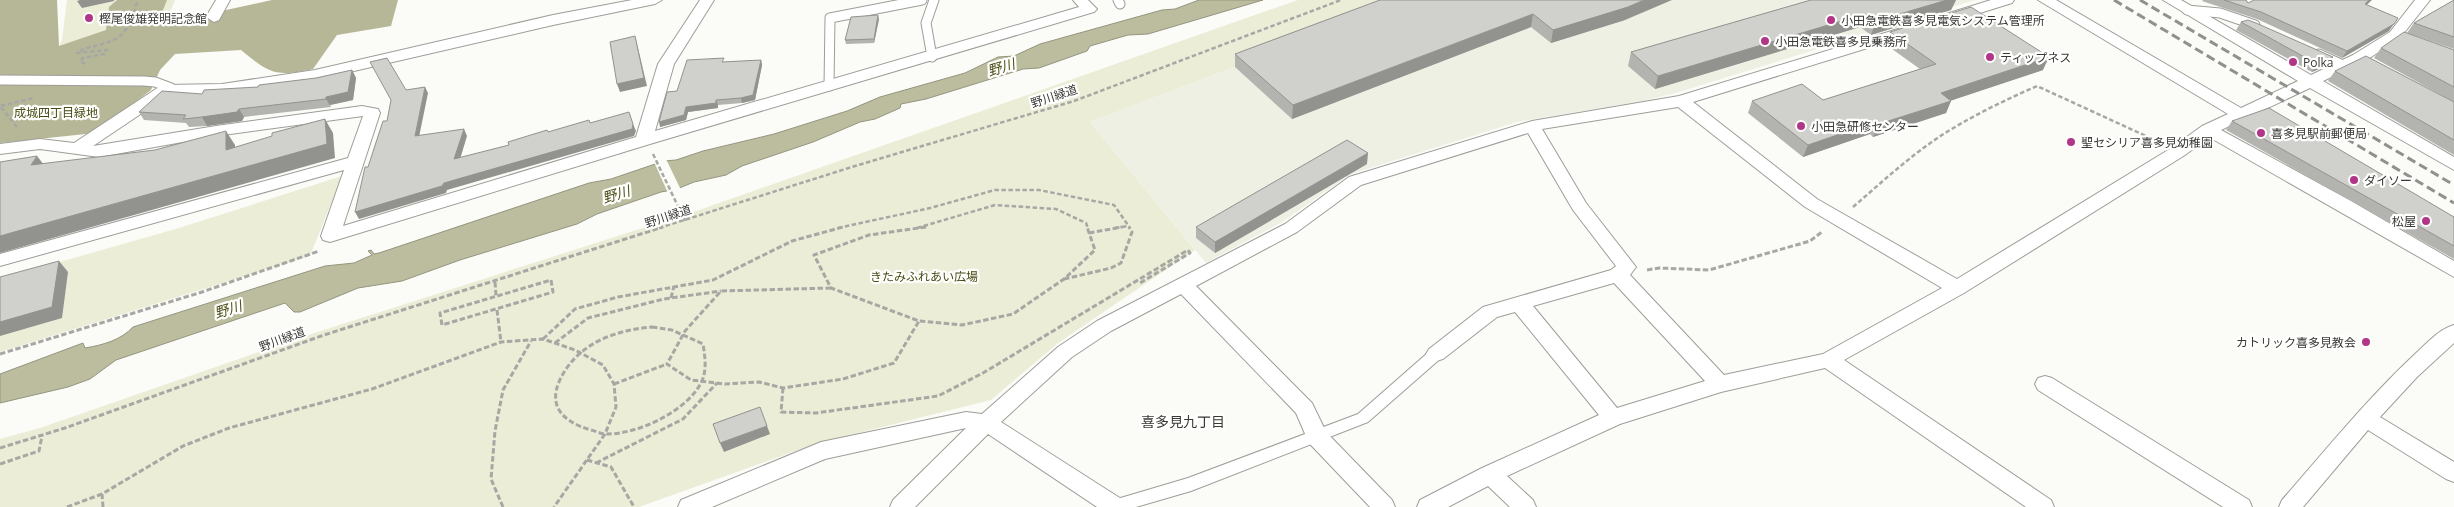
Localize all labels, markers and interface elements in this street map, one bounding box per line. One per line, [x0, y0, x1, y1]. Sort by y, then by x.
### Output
place label: 樫尾俊雄発明記念館 [99, 10, 207, 27]
marker: 樫尾俊雄発明記念館 [83, 12, 95, 24]
place label: 小田急電鉄喜多見電気システム管理所 [1841, 12, 2045, 29]
marker: 小田急電鉄喜多見電気システム管理所 [1825, 14, 1837, 26]
place label: 小田急電鉄喜多見乗務所 [1775, 33, 1907, 50]
marker: 小田急電鉄喜多見乗務所 [1759, 35, 1771, 47]
place label: ティップネス [2000, 49, 2071, 66]
marker: ティップネス [1984, 51, 1996, 63]
water label: 野川 [985, 53, 1019, 80]
place label: Polka [2303, 54, 2333, 71]
marker: Polka [2287, 56, 2299, 68]
street label: 野川緑道 [1029, 80, 1079, 112]
park label: 成城四丁目緑地 [14, 104, 98, 121]
place label: 小田急研修センター [1811, 118, 1919, 135]
marker: 小田急研修センター [1795, 120, 1807, 132]
place label: 喜多見駅前郵便局 [2271, 125, 2367, 142]
marker: 喜多見駅前郵便局 [2255, 127, 2267, 139]
place label: 聖セシリア喜多見幼稚園 [2081, 134, 2213, 151]
marker: 聖セシリア喜多見幼稚園 [2065, 136, 2077, 148]
place label: ダイソー [2364, 172, 2412, 189]
marker: ダイソー [2348, 174, 2360, 186]
water label: 野川 [600, 180, 634, 207]
street label: 野川緑道 [643, 200, 693, 232]
place label: 松屋 [2392, 213, 2416, 230]
marker: 松屋 [2420, 215, 2432, 227]
park label: きたみふれあい広場 [870, 268, 978, 285]
water label: 野川 [212, 295, 246, 322]
street label: 野川緑道 [257, 323, 307, 355]
place label: カトリック喜多見教会 [2236, 334, 2356, 351]
marker: カトリック喜多見教会 [2360, 336, 2372, 348]
district label: 喜多見九丁目 [1141, 412, 1225, 431]

